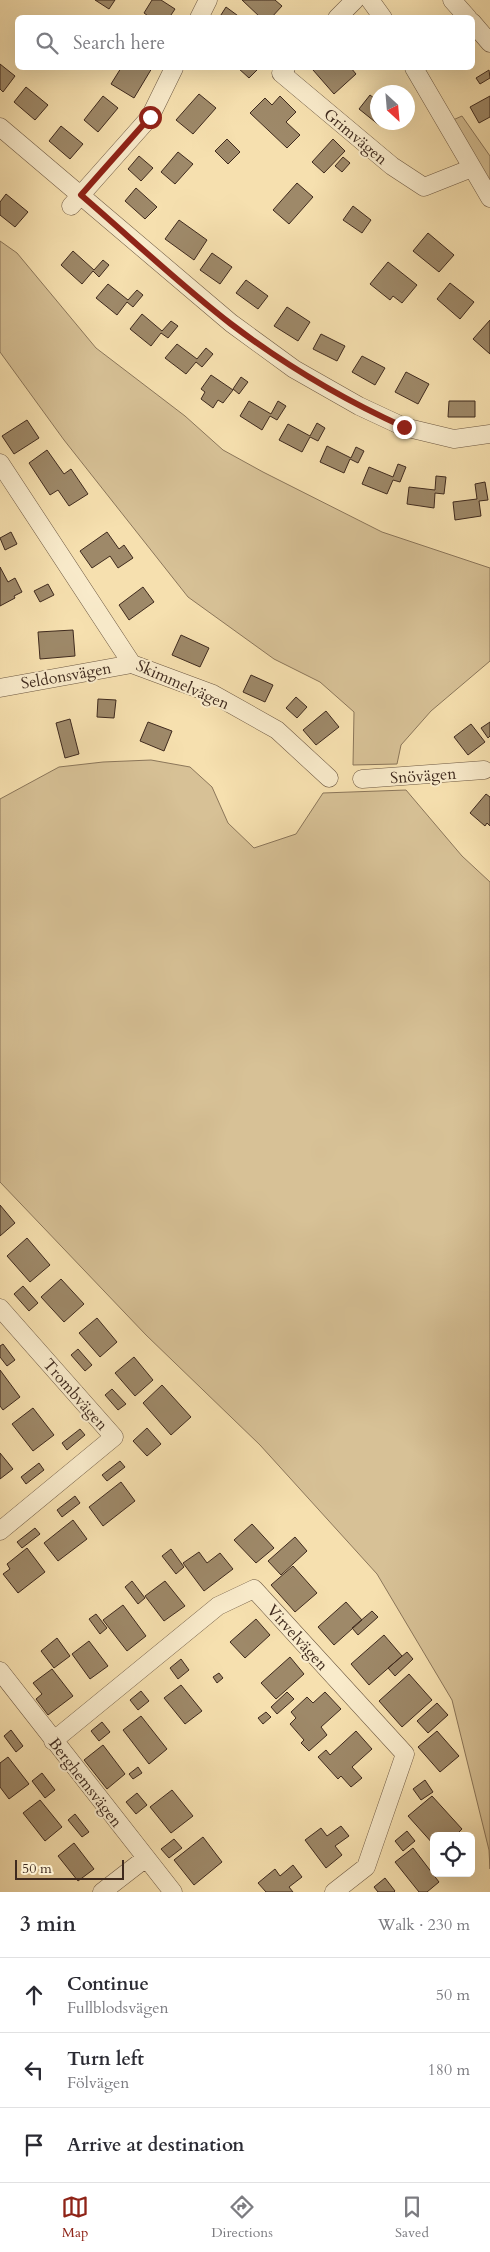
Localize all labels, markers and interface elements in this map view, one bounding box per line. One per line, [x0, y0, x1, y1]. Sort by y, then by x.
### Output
search box [15, 15, 475, 70]
icon: search [33, 29, 61, 57]
text: Search here [73, 30, 165, 56]
north arrow [370, 85, 415, 130]
street label: Grimvägen [319, 104, 392, 170]
route start [139, 106, 162, 129]
route end [393, 416, 416, 439]
street label: Skimmelvägen [132, 655, 233, 715]
street label: Seldonsvägen [19, 657, 113, 695]
street label: Snövägen [389, 763, 457, 789]
street label: Trombvägen [38, 1354, 113, 1435]
street label: Virvelvägen [262, 1600, 333, 1675]
street label: Berghemsvägen [43, 1733, 127, 1832]
map controls [430, 1832, 475, 1877]
button: locate [430, 1832, 475, 1877]
scale bar [15, 1857, 124, 1880]
text: 50 m [22, 1859, 52, 1878]
text: 3 min [20, 1910, 76, 1939]
text: Walk · 230 m [378, 1914, 470, 1936]
text: Continue [67, 1971, 149, 1997]
icon: ahead [20, 1981, 48, 2009]
text: 50 m [436, 1984, 470, 2006]
text: Fullblodsvägen [67, 1997, 169, 2019]
text: Turn left [67, 2046, 144, 2072]
icon: left [20, 2056, 48, 2084]
text: 180 m [428, 2059, 470, 2081]
text: Fölvägen [67, 2072, 129, 2094]
icon: arrive [20, 2131, 48, 2159]
text: Arrive at destination [67, 2132, 244, 2158]
tab: Map [61, 2193, 89, 2242]
tab: Directions [211, 2193, 273, 2242]
tab: Saved [395, 2193, 429, 2242]

